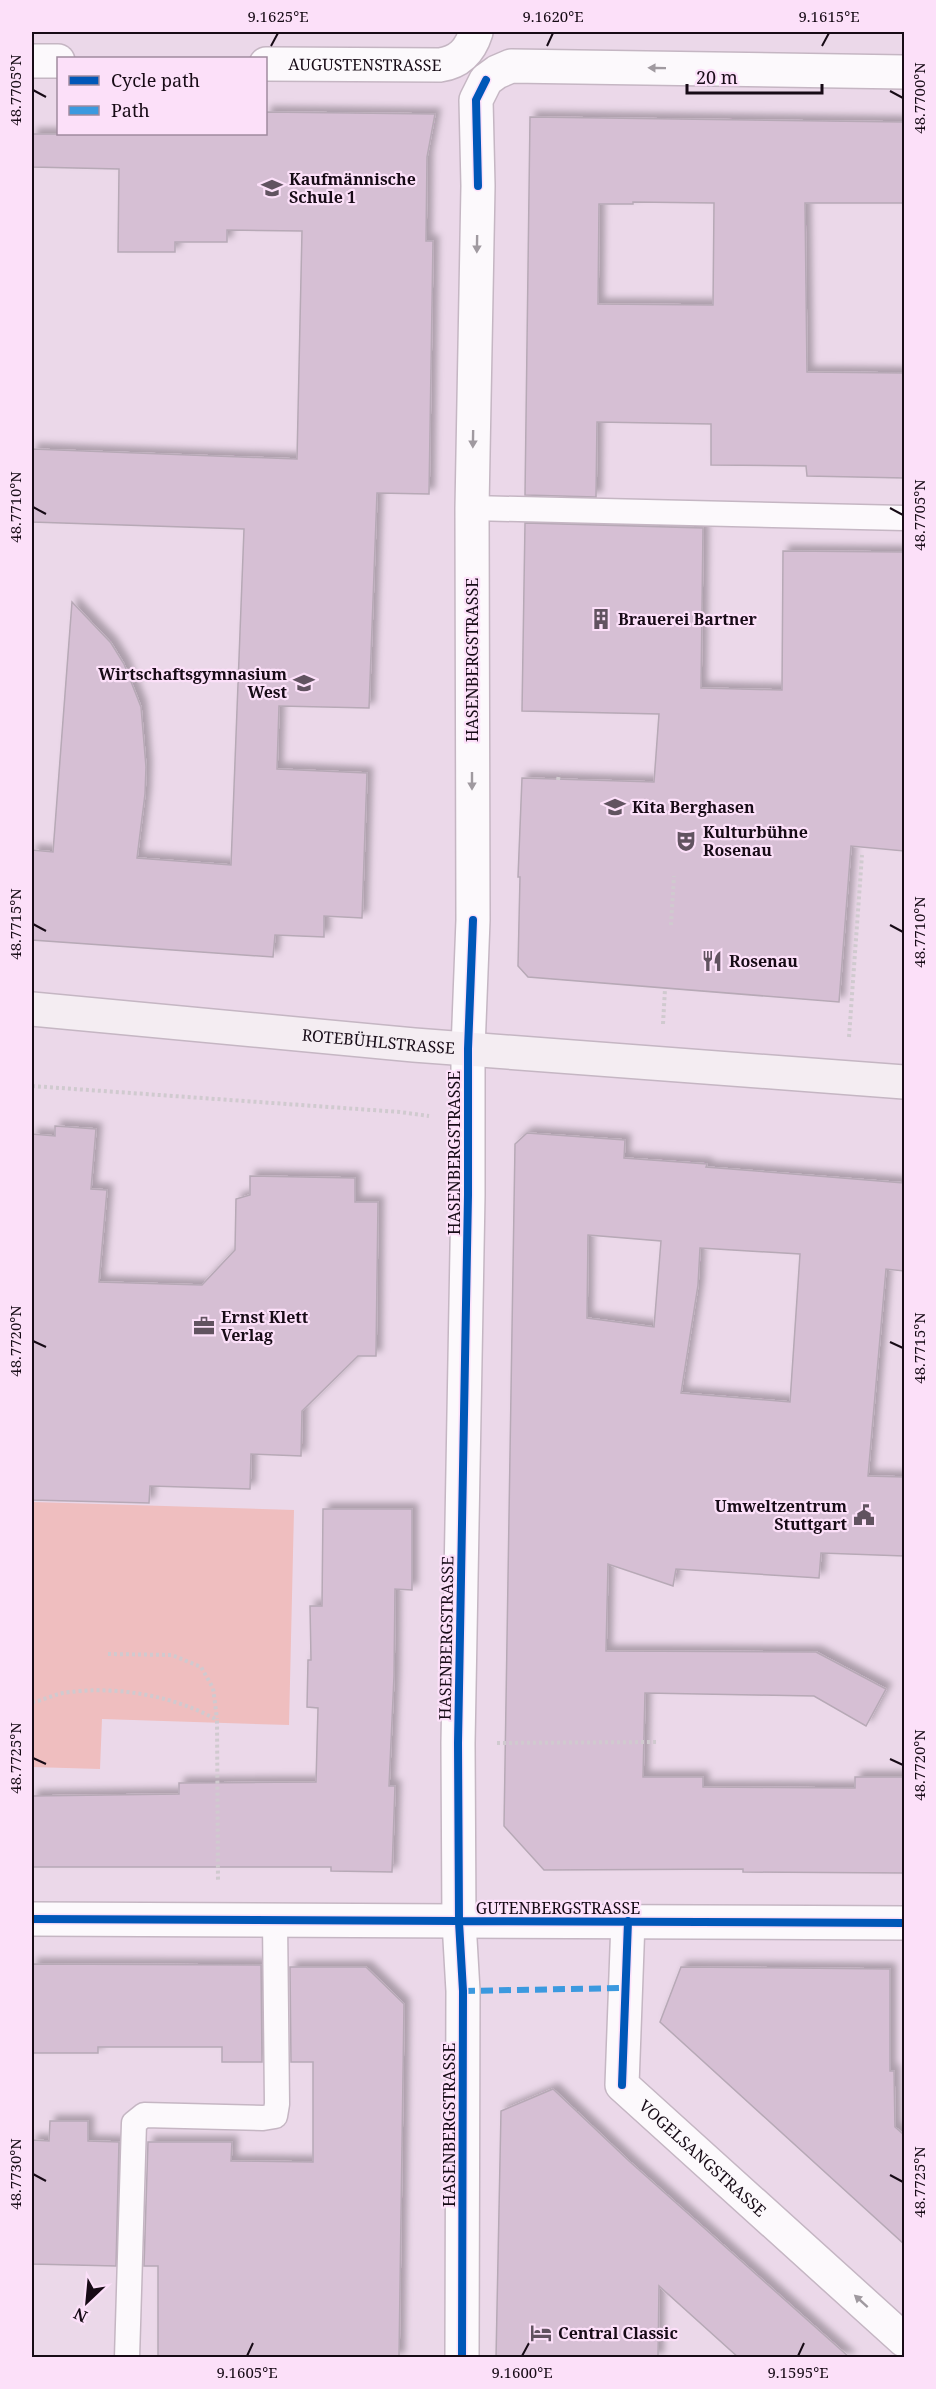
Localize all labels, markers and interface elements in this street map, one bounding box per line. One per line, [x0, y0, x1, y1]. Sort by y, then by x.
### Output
text: 9.1625°E [247, 6, 309, 26]
text: 9.1620°E [522, 6, 584, 26]
text: 9.1615°E [798, 6, 860, 26]
street label: AUGUSTENSTRASSE [288, 53, 442, 76]
text: 48.7705°N [5, 54, 25, 126]
legend [57, 57, 267, 135]
scale bar [687, 57, 822, 95]
text: 48.7700°N [909, 62, 929, 134]
one-way arrow [648, 63, 667, 73]
text: 20 m [696, 65, 738, 89]
text: Cycle path [111, 68, 200, 92]
text: Path [111, 98, 150, 122]
place label: Kaufmännische Schule 1 [289, 168, 416, 208]
school or university icon: Kaufmännische Schule 1 [260, 176, 284, 200]
one-way arrow [472, 235, 481, 254]
one-way arrow [468, 430, 478, 449]
text: 48.7710°N [5, 471, 25, 543]
text: 48.7705°N [909, 479, 929, 551]
street label: HASENBERGSTRASSE [461, 578, 483, 742]
building icon: Brauerei Bartner [589, 607, 613, 631]
place label: Brauerei Bartner [618, 608, 758, 630]
place label: Wirtschaftsgymnasium West [98, 663, 288, 703]
school or university icon: Wirtschaftsgymnasium West [292, 671, 316, 695]
one-way arrow [467, 772, 477, 791]
school or university icon: Kita Berghasen [603, 795, 627, 819]
place label: Kita Berghasen [632, 796, 755, 818]
place label: Kulturbühne Rosenau [703, 821, 808, 861]
theatre icon: Kulturbühne Rosenau [674, 829, 698, 853]
text: 48.7715°N [5, 888, 25, 960]
text: 48.7710°N [909, 896, 929, 968]
restaurant icon: Rosenau [700, 949, 724, 973]
place label: Rosenau [729, 950, 798, 972]
street label: ROTEBÜHLSTRASSE [301, 1023, 456, 1059]
street label: HASENBERGSTRASSE [443, 1071, 465, 1235]
text: 48.7720°N [5, 1305, 25, 1377]
place label: Ernst Klett Verlag [221, 1306, 309, 1346]
text: 48.7715°N [909, 1312, 929, 1384]
office icon: Ernst Klett Verlag [192, 1314, 216, 1338]
place label: Umweltzentrum Stuttgart [715, 1495, 848, 1535]
public building icon: Umweltzentrum Stuttgart [852, 1503, 876, 1527]
street label: HASENBERGSTRASSE [434, 1556, 458, 1720]
text: 48.7725°N [5, 1722, 25, 1794]
text: 48.7720°N [909, 1729, 929, 1801]
street label: GUTENBERGSTRASSE [476, 1897, 640, 1919]
street label: HASENBERGSTRASSE [438, 2043, 460, 2207]
street label: VOGELSANGSTRASSE [634, 2095, 771, 2221]
text: 48.7730°N [5, 2138, 25, 2210]
text: 48.7725°N [909, 2146, 929, 2218]
north arrow [57, 2272, 117, 2332]
one-way arrow [854, 2295, 869, 2308]
text: N [70, 2303, 91, 2328]
hotel icon: Central Classic [529, 2321, 553, 2345]
place label: Central Classic [558, 2322, 678, 2344]
text: 9.1605°E [216, 2362, 278, 2382]
text: 9.1600°E [491, 2362, 553, 2382]
text: 9.1595°E [767, 2362, 829, 2382]

